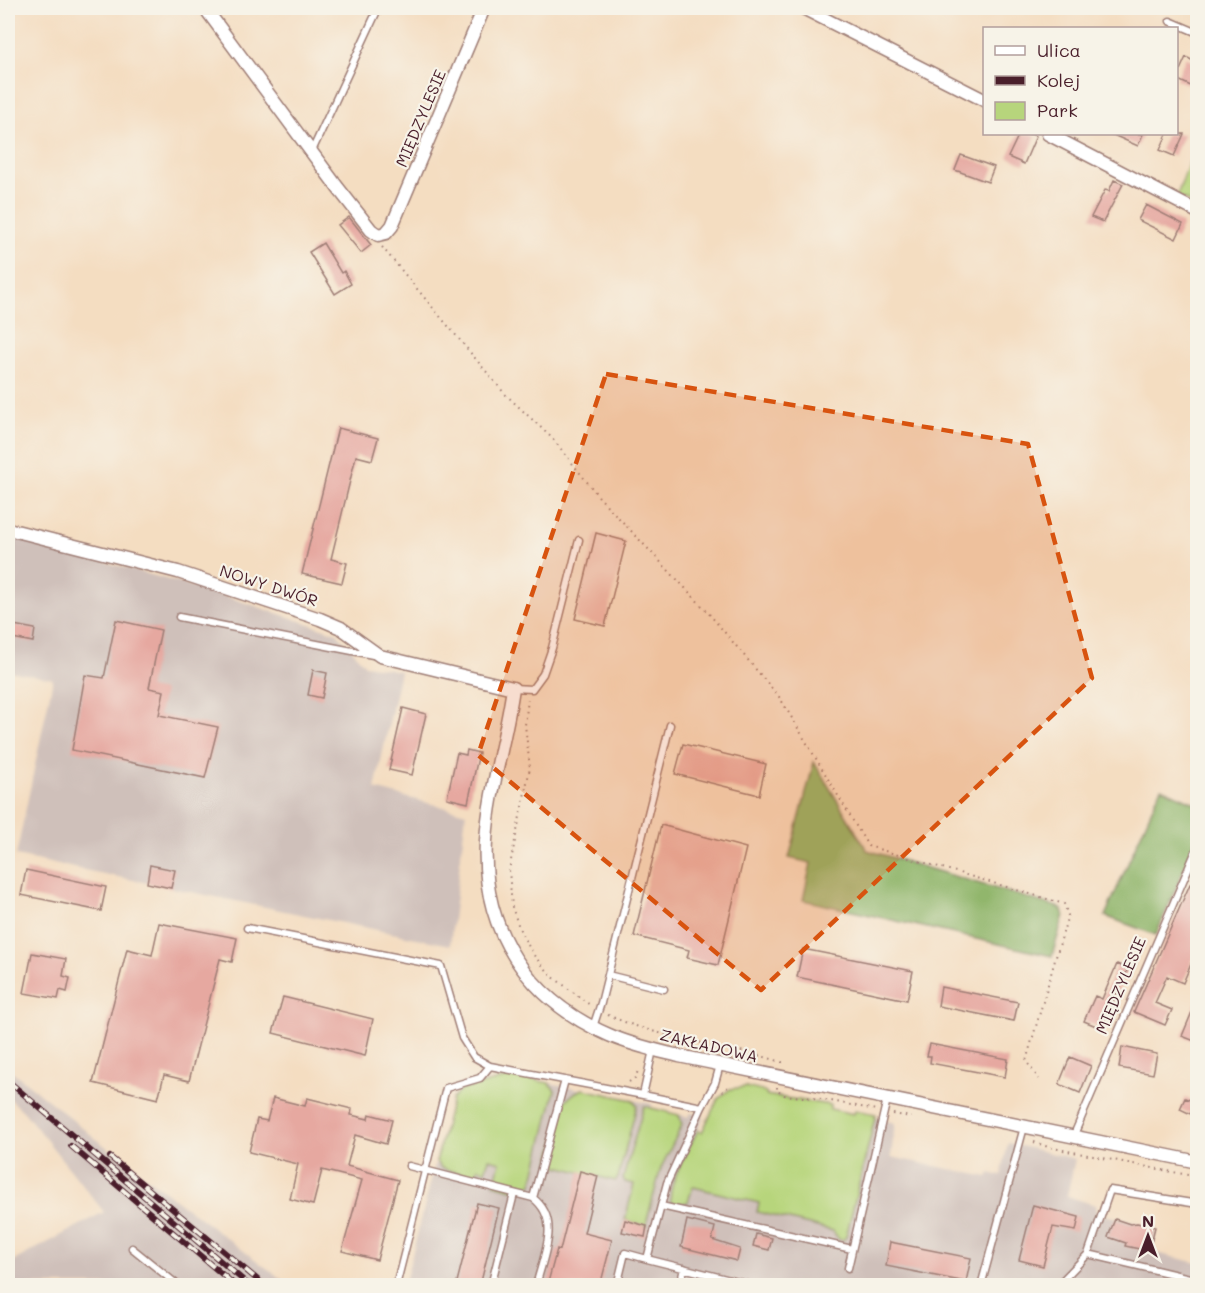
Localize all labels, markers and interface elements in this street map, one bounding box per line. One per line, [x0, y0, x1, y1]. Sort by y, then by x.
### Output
legend [983, 27, 1178, 135]
text: Ulica [1037, 38, 1081, 62]
street label: MIĘDZYLESIE [390, 66, 450, 170]
text: Kolej [1037, 68, 1080, 92]
text: Park [1037, 98, 1078, 122]
street label: NOWY DWÓR [217, 559, 321, 611]
street label: MIĘDZYLESIE [1090, 933, 1150, 1037]
street label: ZAKŁADOWA [658, 1024, 760, 1066]
north arrow [1118, 1206, 1178, 1266]
text: N [1142, 1210, 1154, 1231]

